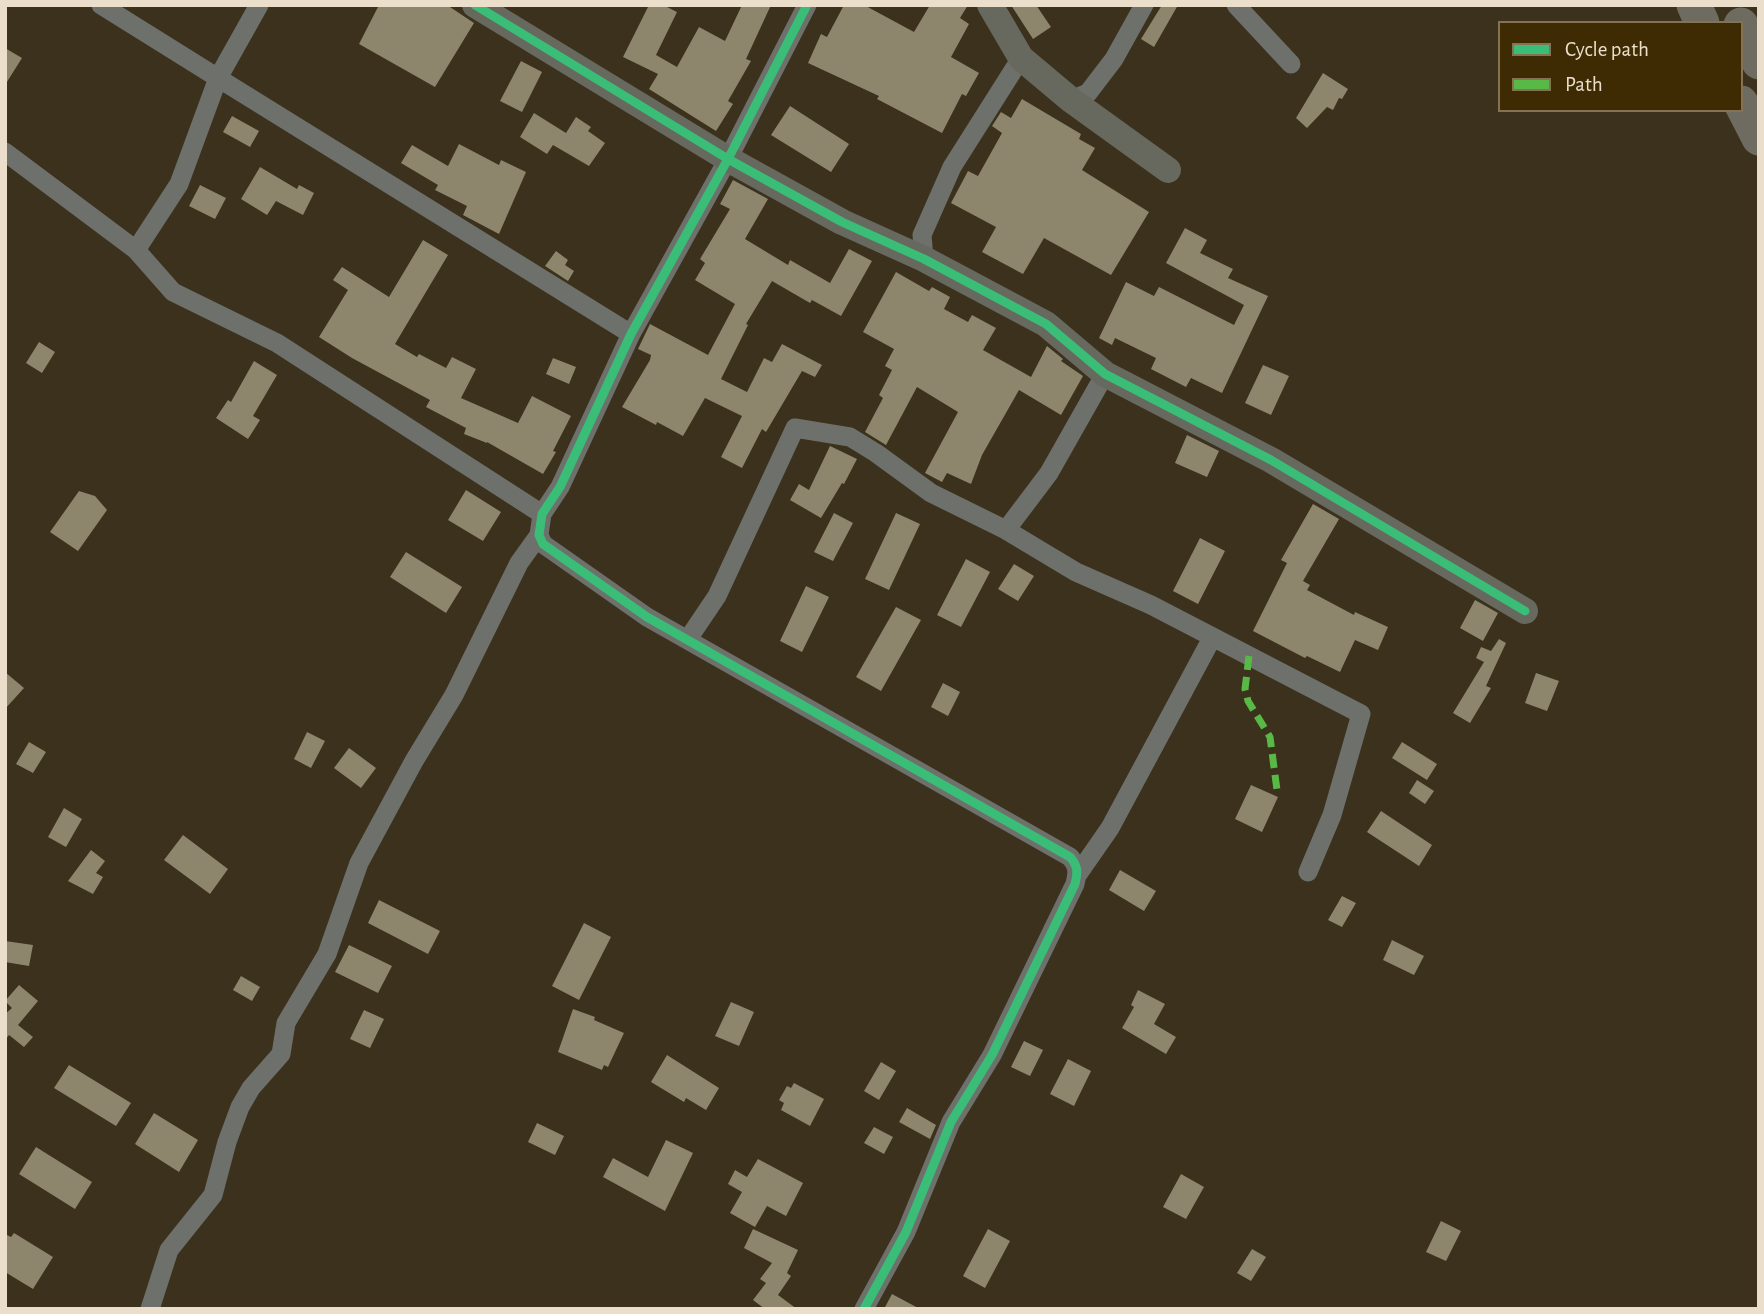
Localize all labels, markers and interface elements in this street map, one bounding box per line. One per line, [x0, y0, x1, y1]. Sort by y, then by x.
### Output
legend [1498, 21, 1743, 112]
text: Cycle path [1565, 39, 1649, 60]
text: Path [1565, 74, 1603, 95]

